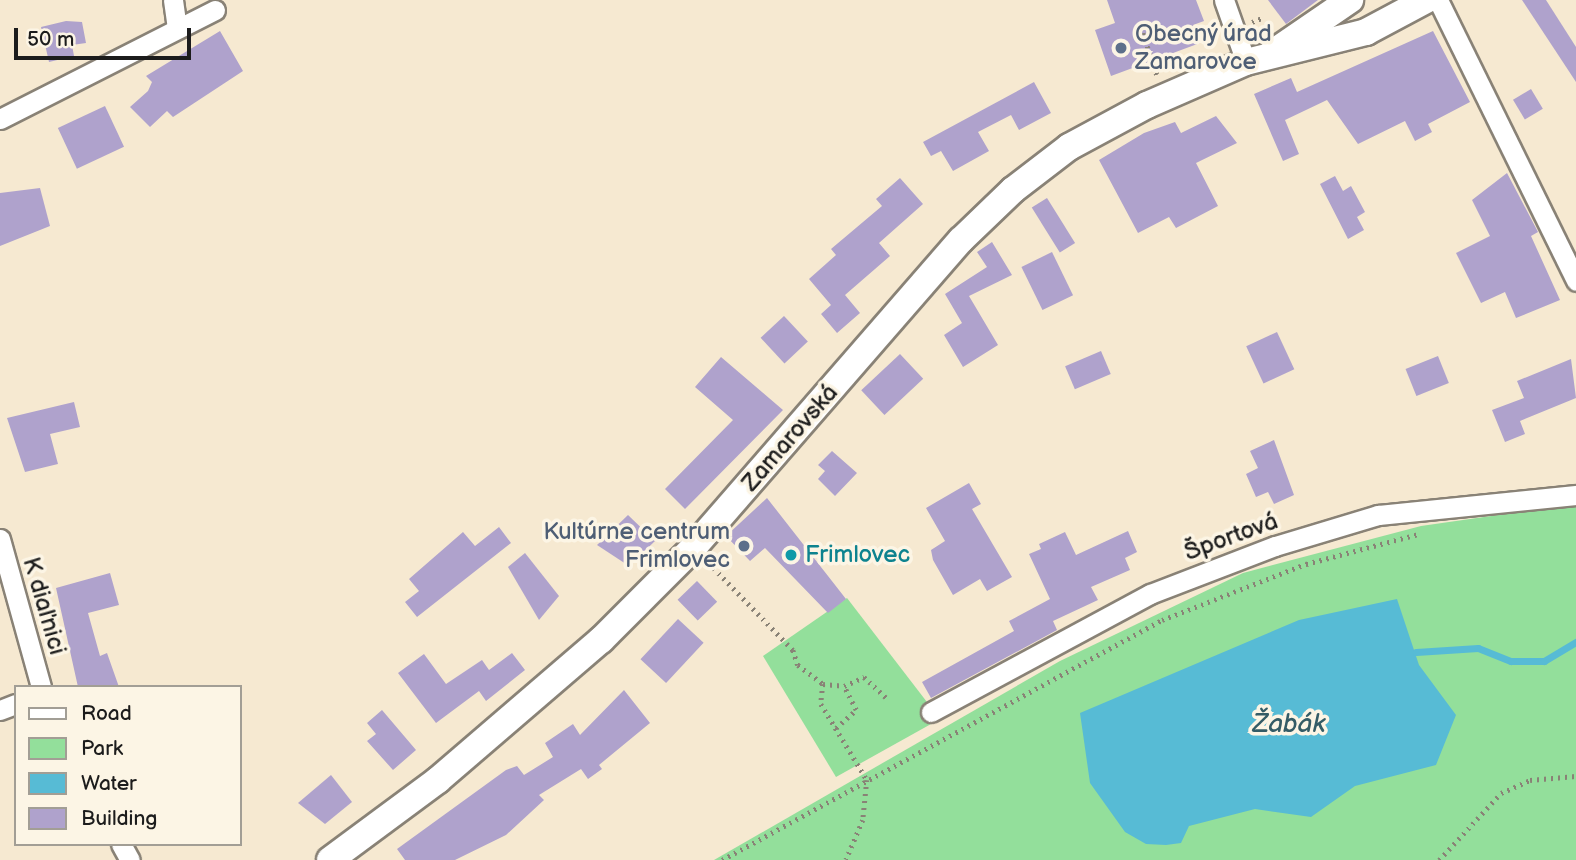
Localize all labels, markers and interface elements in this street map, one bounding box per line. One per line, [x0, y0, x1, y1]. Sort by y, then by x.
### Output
scale bar [18, 14, 194, 58]
place label: Obecný úrad Zamarovce [1135, 20, 1273, 76]
text: 50 m [27, 27, 74, 52]
marker: Obecný úrad Zamarovce [1113, 40, 1129, 56]
street label: Zamarovská [736, 379, 844, 497]
street label: Športová [1180, 507, 1282, 567]
place label: Kultúrne centrum Frimlovec [543, 518, 730, 574]
marker: Kultúrne centrum Frimlovec [736, 538, 752, 554]
place label: Frimlovec [805, 541, 910, 569]
marker: Frimlovec [783, 547, 799, 563]
street label: K diaľnici [16, 554, 72, 658]
legend [14, 685, 242, 846]
text: Road [81, 701, 132, 726]
water label: Žabák [1253, 709, 1325, 741]
text: Park [81, 736, 123, 761]
text: Water [81, 771, 137, 796]
text: Building [81, 806, 157, 831]

